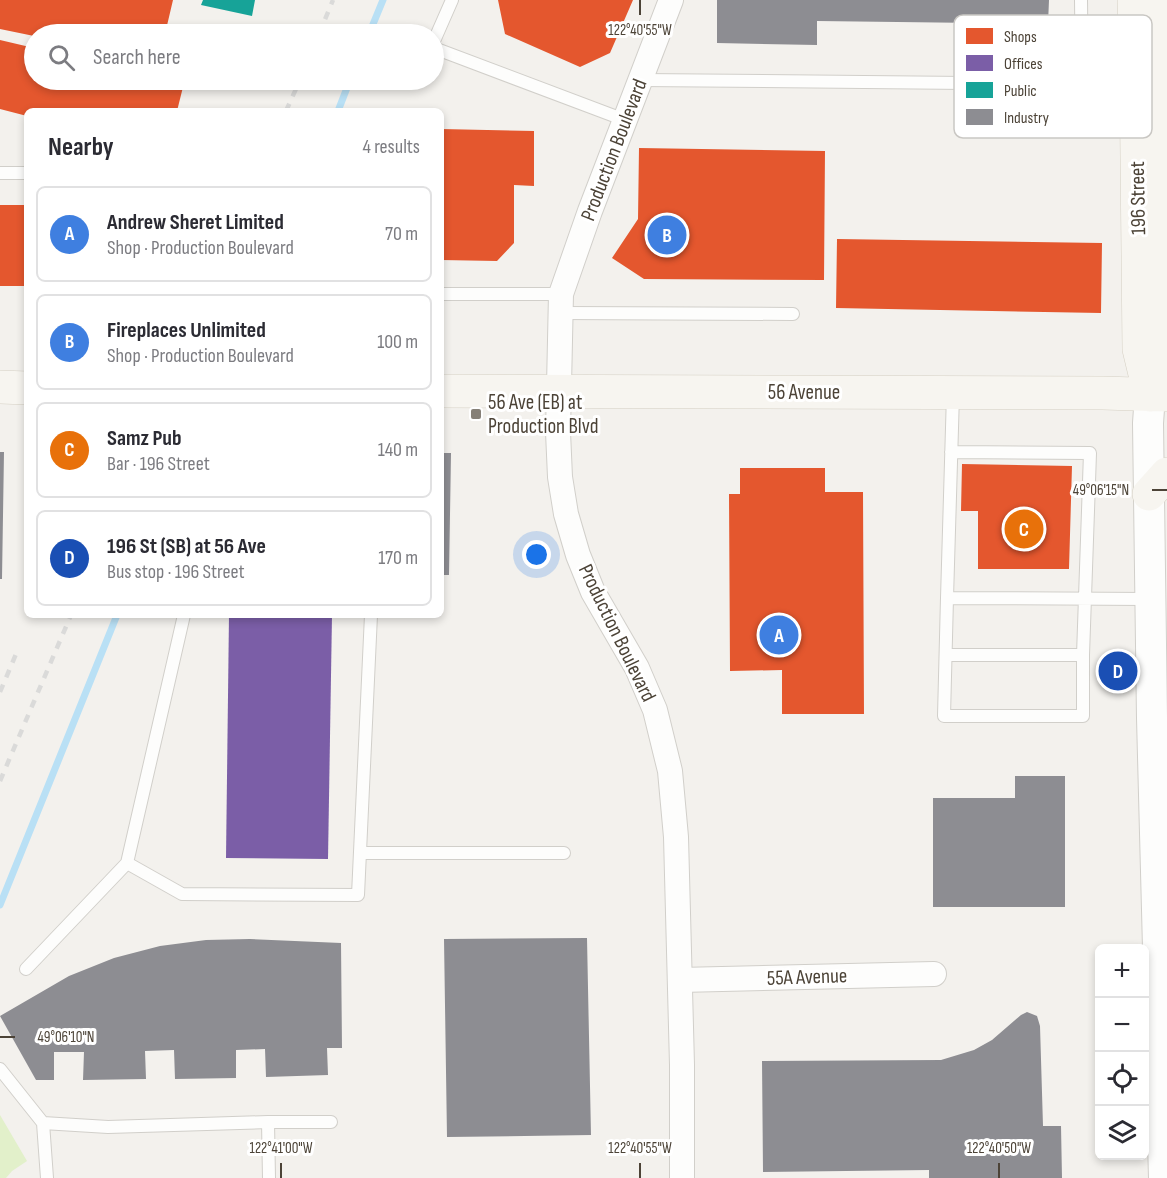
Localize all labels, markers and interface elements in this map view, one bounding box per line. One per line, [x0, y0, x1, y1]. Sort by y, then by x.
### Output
legend [954, 15, 1152, 138]
text: 122°40'55"W [608, 21, 672, 40]
search box [24, 24, 444, 90]
text: Shops [1004, 28, 1037, 47]
icon: search [45, 41, 78, 74]
text: Search here [93, 44, 180, 71]
text: Offices [1004, 55, 1043, 74]
street label: Production Boulevard [575, 76, 653, 224]
text: Public [1004, 82, 1037, 101]
text: Industry [1004, 109, 1049, 128]
text: Nearby [48, 132, 114, 163]
text: 4 results [363, 135, 420, 159]
street label: 196 Street [1125, 161, 1151, 235]
text: Andrew Sheret Limited [107, 209, 284, 236]
pin: B [648, 212, 686, 258]
text: A [65, 222, 74, 246]
text: 70 m [385, 222, 418, 246]
text: Shop · Production Boulevard [107, 236, 294, 260]
text: Fireplaces Unlimited [107, 317, 266, 344]
text: B [65, 330, 74, 354]
text: 100 m [377, 330, 418, 354]
text: Shop · Production Boulevard [107, 344, 294, 368]
street label: 56 Avenue [768, 380, 840, 405]
place label: 56 Ave (EB) at Production Blvd [488, 390, 598, 439]
marker: 56 Ave (EB) at Production Blvd [469, 407, 483, 421]
text: Samz Pub [107, 425, 182, 452]
text: C [64, 438, 75, 462]
text: 140 m [378, 438, 418, 462]
text: Bar · 196 Street [107, 452, 210, 476]
text: 49°06'15"N [1073, 481, 1129, 500]
pin: C [1004, 506, 1044, 552]
text: 196 St (SB) at 56 Ave [107, 533, 266, 560]
your location [522, 540, 551, 569]
text: D [64, 546, 75, 570]
text: 170 m [378, 546, 418, 570]
text: Bus stop · 196 Street [107, 560, 245, 584]
street label: Production Boulevard [573, 560, 661, 706]
pin: A [760, 612, 798, 658]
pin: D [1098, 648, 1138, 694]
map controls [1095, 944, 1149, 1160]
button: + [1095, 944, 1149, 998]
street label: 55A Avenue [766, 963, 848, 991]
button: − [1095, 998, 1149, 1052]
text: 49°06'10"N [37, 1028, 95, 1047]
button: locate [1095, 1052, 1149, 1106]
button: layers [1095, 1106, 1149, 1160]
text: 122°41'00"W [249, 1139, 313, 1158]
text: 122°40'55"W [608, 1139, 672, 1158]
text: 122°40'50"W [967, 1139, 1031, 1158]

